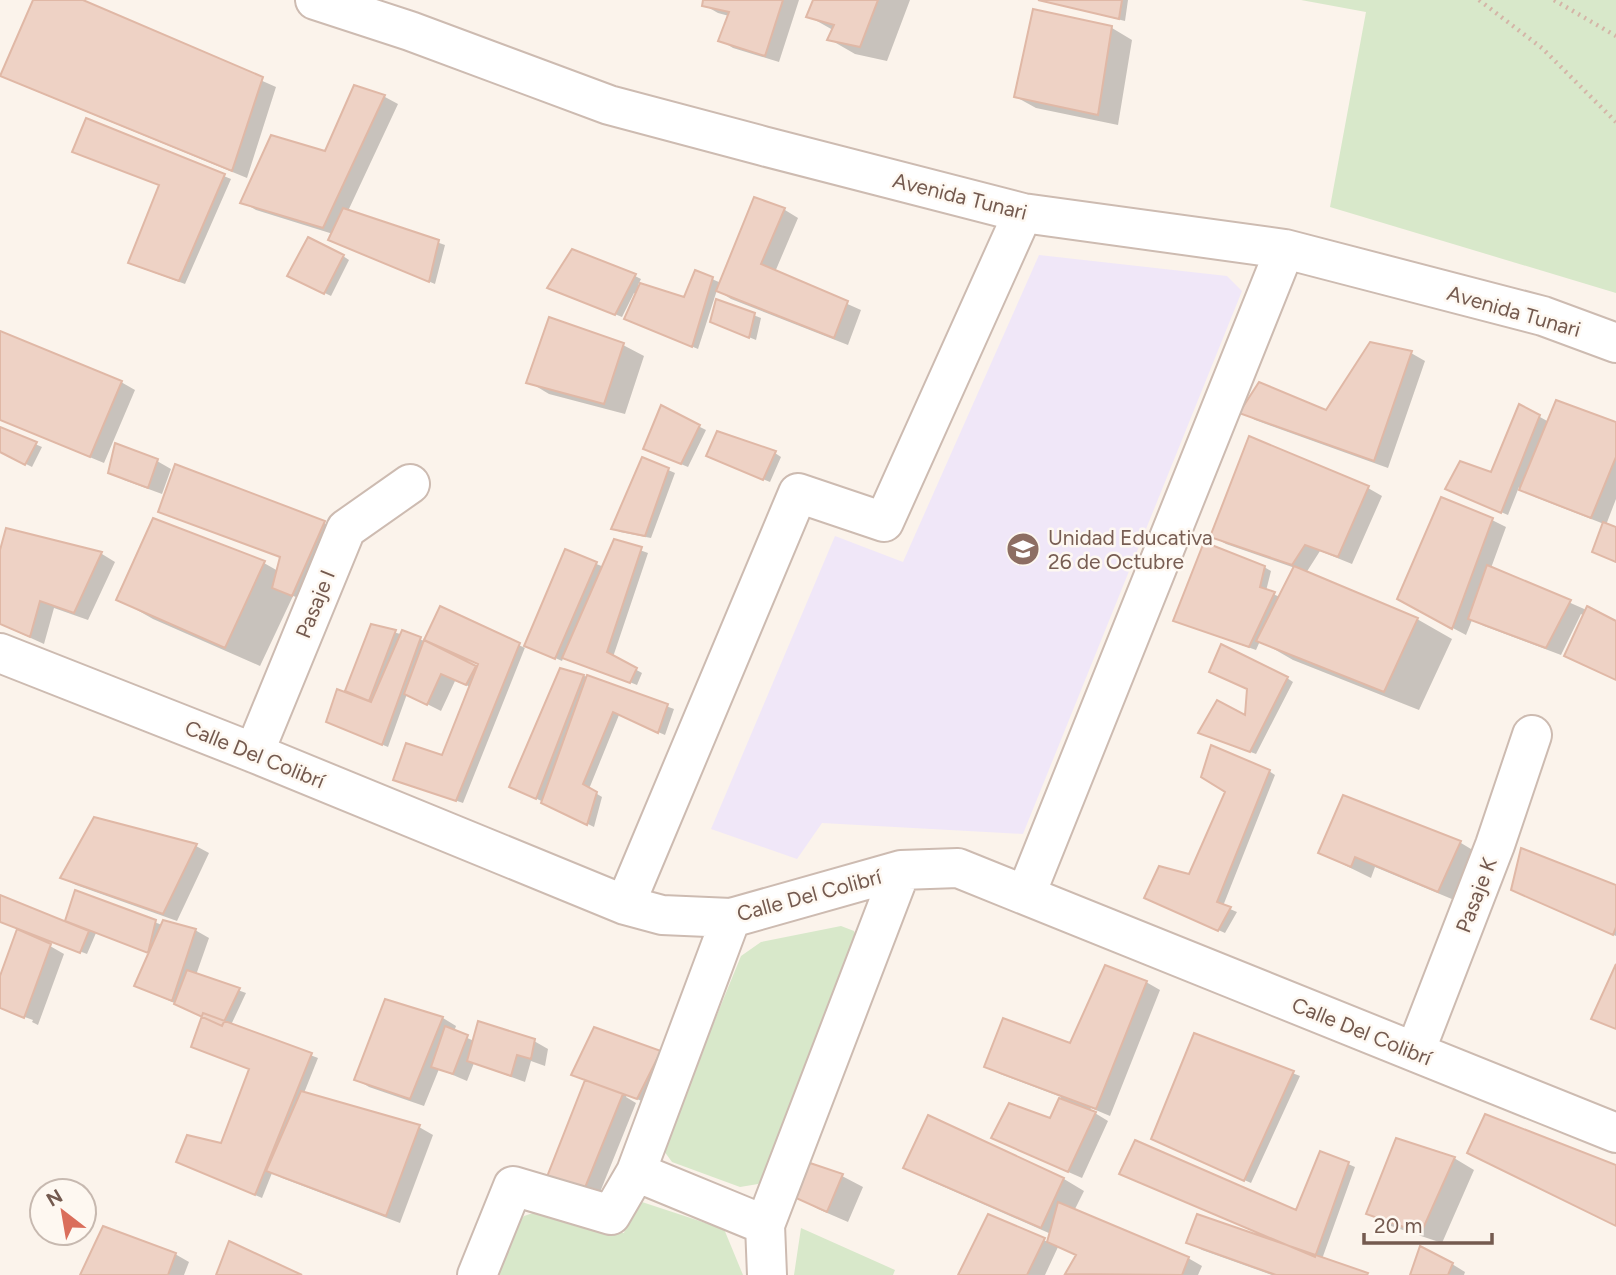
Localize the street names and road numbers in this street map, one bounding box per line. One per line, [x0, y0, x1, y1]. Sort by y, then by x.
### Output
street label: Avenida Tunari [890, 167, 1030, 225]
street label: Avenida Tunari [1444, 280, 1584, 342]
street label: Pasaje I [290, 566, 340, 642]
street label: Calle Del Colibrí [181, 715, 330, 794]
street label: Pasaje K [1450, 854, 1502, 936]
street label: Calle Del Colibrí [734, 863, 885, 926]
street label: Calle Del Colibrí [1288, 992, 1437, 1071]

